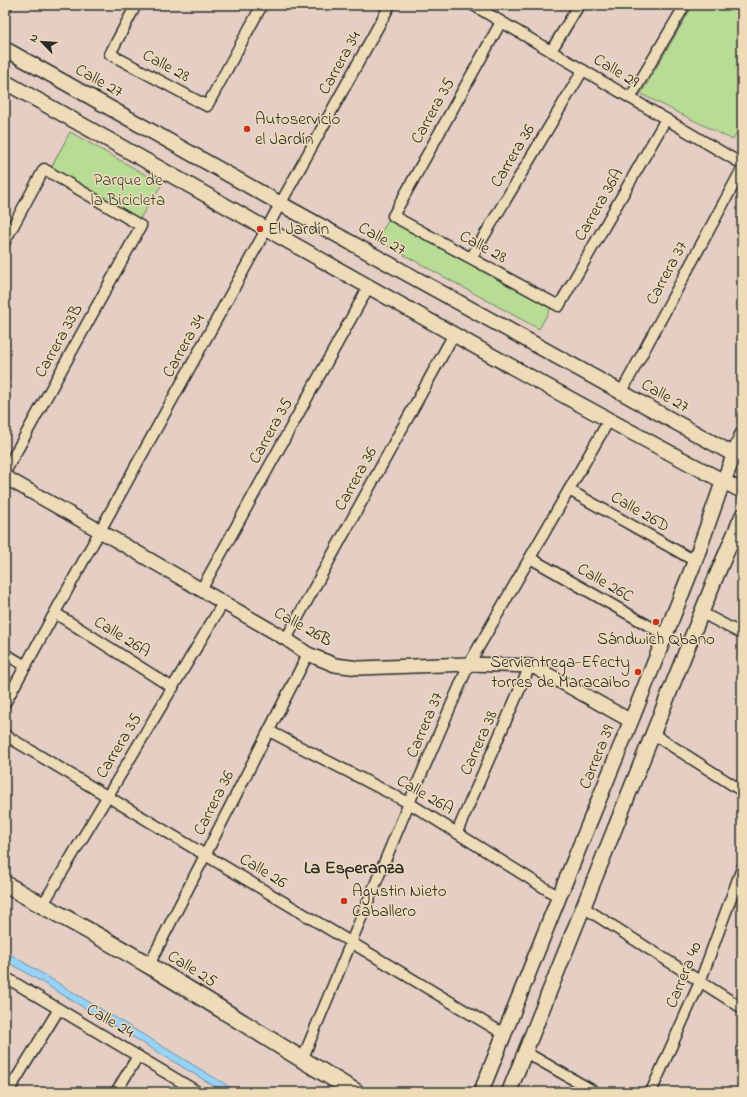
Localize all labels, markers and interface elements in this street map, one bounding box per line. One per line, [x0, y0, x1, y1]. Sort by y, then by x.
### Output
north arrow [22, 22, 62, 62]
street label: Carrera 34 [312, 27, 368, 99]
text: N [25, 31, 43, 45]
street label: Calle 28 [138, 43, 194, 89]
street label: Calle 29 [588, 47, 644, 95]
street label: Calle 27 [70, 58, 128, 104]
street label: Carrera 35 [405, 73, 462, 149]
place label: Autoservicio el Jardín [255, 107, 340, 152]
street label: Carrera 36 [484, 119, 542, 192]
marker: Autoservicio el Jardín [242, 124, 252, 134]
street label: Carrera 36A [568, 164, 630, 246]
park label: Parque de la Bicicleta [91, 168, 165, 213]
street label: Calle 27 [353, 216, 411, 262]
place label: El Jardín [268, 217, 329, 242]
marker: El Jardín [255, 224, 265, 234]
street label: Calle 28 [455, 224, 511, 270]
street label: Carrera 37 [640, 236, 694, 310]
street label: Carrera 33B [28, 300, 90, 382]
street label: Carrera 34 [156, 310, 212, 382]
street label: Calle 27 [636, 373, 694, 419]
street label: Carrera 35 [243, 393, 300, 469]
street label: Carrera 36 [328, 442, 384, 516]
street label: Calle 26D [606, 485, 674, 539]
street label: Calle 26C [572, 557, 638, 609]
street label: Calle 26B [269, 601, 337, 653]
street label: Calle 26A [89, 610, 155, 664]
marker: Sándwich Qbano [651, 617, 661, 627]
place label: Sándwich Qbano [597, 627, 715, 652]
place label: Servientrega-Efecty torres de Maracaibo [490, 650, 630, 695]
marker: Servientrega-Efecty torres de Maracaibo [633, 667, 643, 677]
street label: Carrera 37 [400, 688, 450, 762]
street label: Carrera 38 [454, 707, 504, 779]
street label: Carrera 35 [90, 708, 148, 783]
street label: Carrera 39 [573, 721, 621, 793]
street label: Carrera 36 [187, 766, 241, 840]
street label: Calle 26A [392, 769, 458, 821]
street label: Calle 26 [234, 847, 292, 895]
district label: La Esperanza [304, 856, 404, 882]
place label: Agustin Nieto Caballero [352, 879, 447, 924]
marker: Agustin Nieto Caballero [339, 896, 349, 906]
street label: Carrera 40 [659, 938, 709, 1012]
street label: Calle 25 [162, 944, 222, 994]
street label: Calle 24 [81, 997, 139, 1045]

